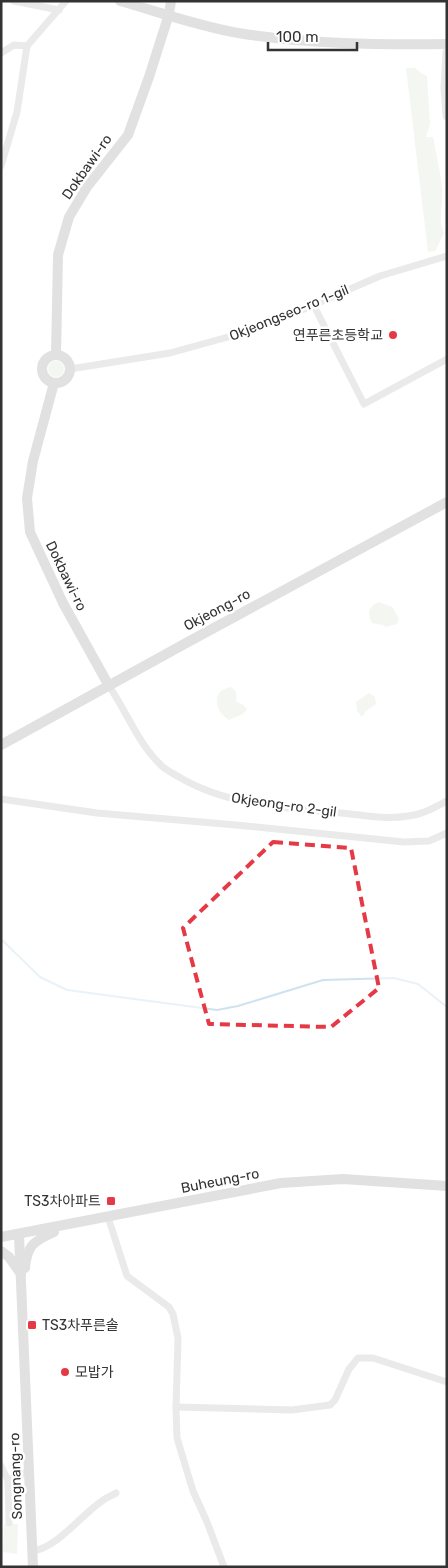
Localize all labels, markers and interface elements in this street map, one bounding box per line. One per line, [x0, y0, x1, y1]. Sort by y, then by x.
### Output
scale bar [268, 20, 357, 52]
text: 100 m [276, 28, 318, 46]
street label: Dokbawi-ro [58, 131, 116, 203]
street label: Okjeongseo-ro 1-gil [227, 281, 351, 345]
place label: 연푸른초등학교 [293, 327, 383, 344]
marker: 연푸른초등학교 [387, 329, 399, 341]
street label: Dokbawi-ro [42, 538, 90, 614]
street label: Okjeong-ro [181, 585, 253, 635]
street label: Okjeong-ro 2-gil [230, 789, 338, 821]
street label: Buheung-ro [179, 1165, 261, 1197]
place label: TS3차아파트 [24, 1193, 101, 1210]
marker: TS3차아파트 [105, 1195, 117, 1207]
place label: TS3차푸른솔 [42, 1317, 119, 1334]
marker: TS3차푸른솔 [26, 1319, 38, 1331]
place label: 모밥가 [75, 1364, 114, 1381]
marker: 모밥가 [59, 1366, 71, 1378]
street label: Songnang-ro [6, 1432, 26, 1520]

